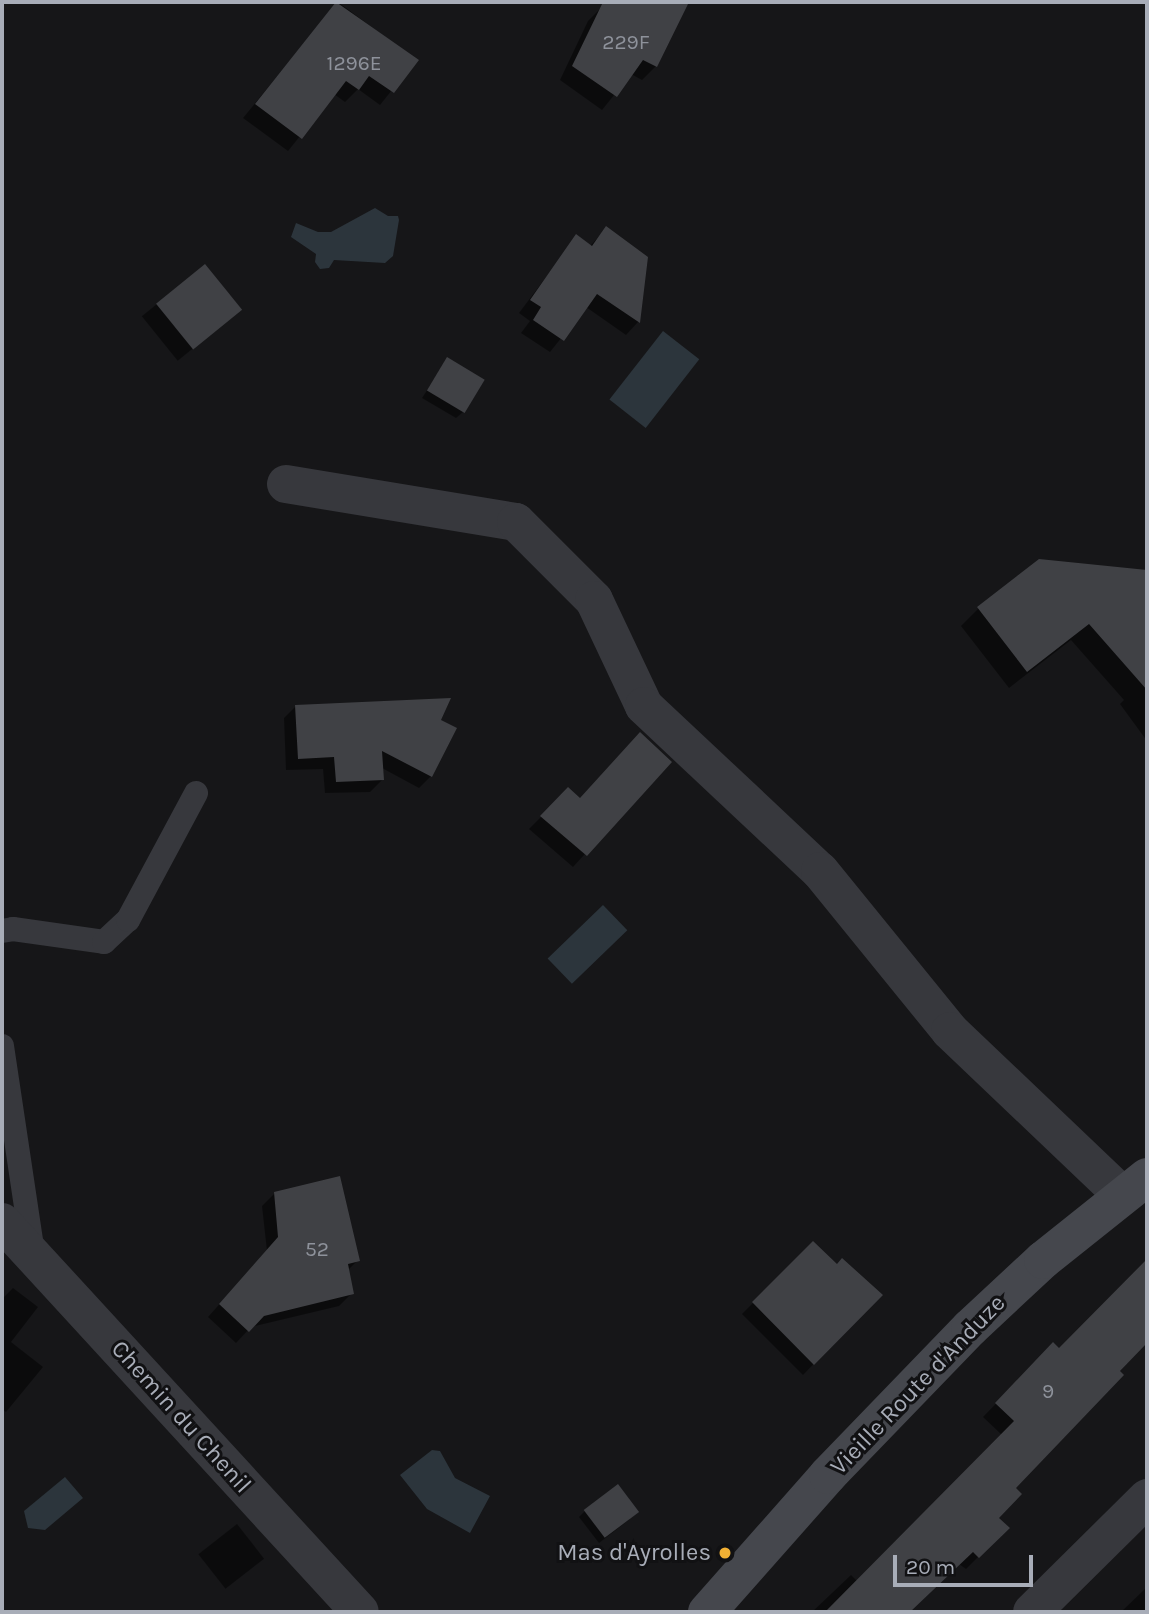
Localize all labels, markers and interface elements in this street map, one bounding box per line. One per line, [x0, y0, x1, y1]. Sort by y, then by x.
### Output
house number: 229F [602, 29, 650, 55]
house number: 1296E [326, 50, 382, 76]
house number: 52 [305, 1236, 329, 1262]
street label: Vieille Route d'Anduze [825, 1289, 1011, 1481]
street label: Chemin du Chenil [105, 1335, 257, 1499]
house number: 9 [1042, 1378, 1054, 1404]
place label: Mas d'Ayrolles [557, 1539, 711, 1567]
scale bar [897, 1540, 1037, 1584]
marker: Mas d'Ayrolles [717, 1545, 733, 1561]
text: 20 m [906, 1555, 955, 1579]

